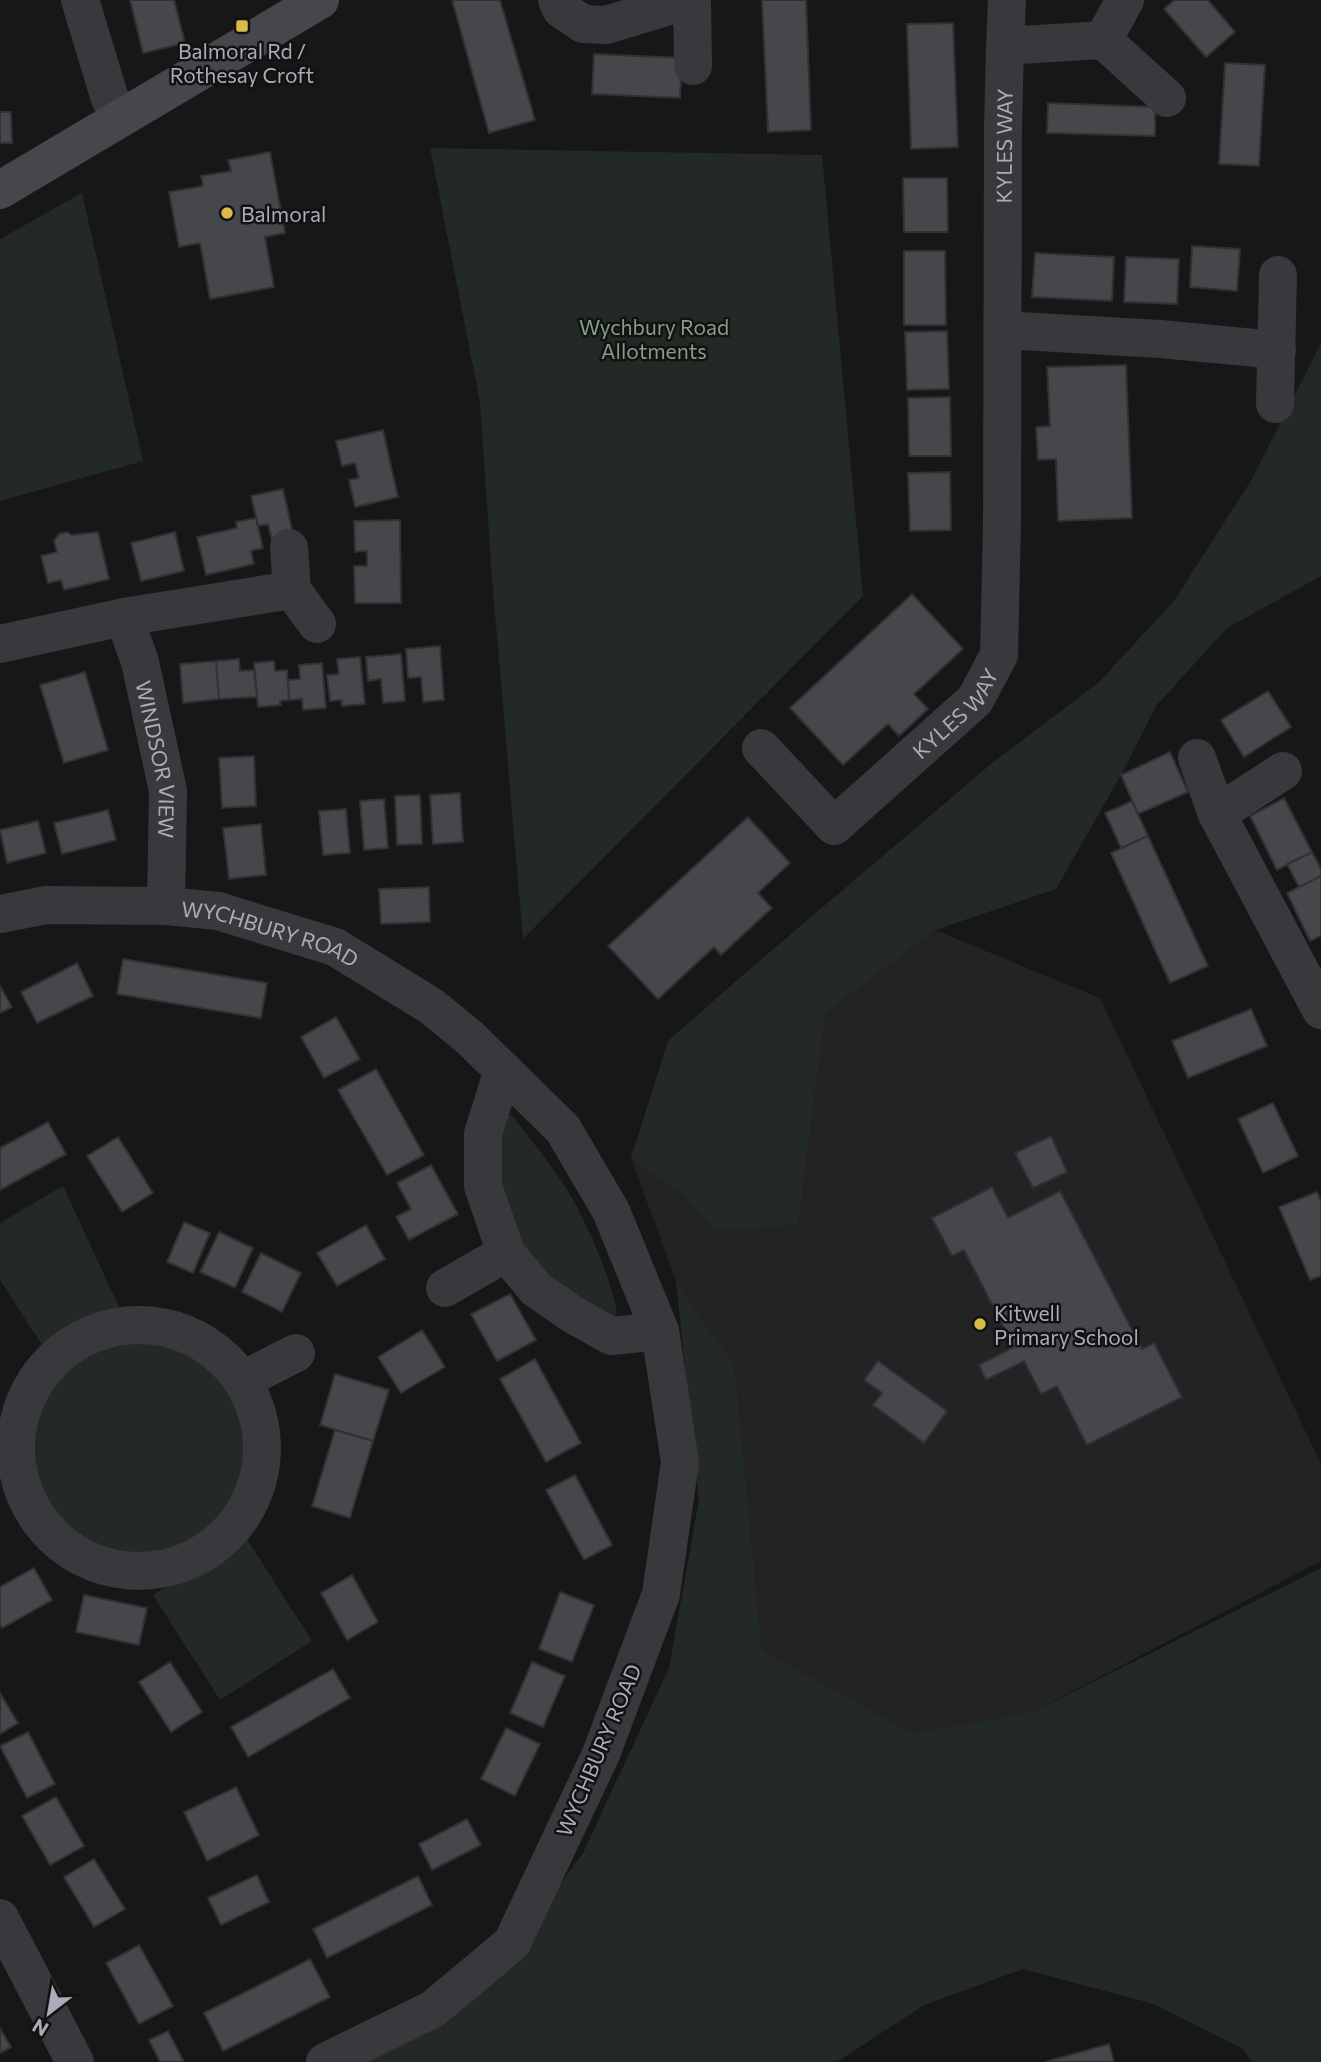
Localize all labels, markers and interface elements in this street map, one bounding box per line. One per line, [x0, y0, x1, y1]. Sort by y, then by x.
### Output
marker: Balmoral Rd / Rothesay Croft [234, 18, 250, 34]
place label: Balmoral Rd / Rothesay Croft [170, 38, 314, 87]
street label: KYLES WAY [990, 88, 1016, 203]
place label: Balmoral [241, 201, 326, 226]
marker: Balmoral [219, 205, 235, 221]
park label: Wychbury Road Allotments [579, 314, 729, 363]
street label: KYLES WAY [907, 663, 1002, 763]
street label: WINDSOR VIEW [132, 678, 181, 839]
street label: WYCHBURY ROAD [180, 895, 364, 971]
place label: Kitwell Primary School [994, 1300, 1139, 1349]
marker: Kitwell Primary School [972, 1316, 988, 1332]
street label: WYCHBURY ROAD [550, 1660, 646, 1840]
north arrow [14, 1978, 84, 2048]
text: N [28, 2014, 52, 2042]

